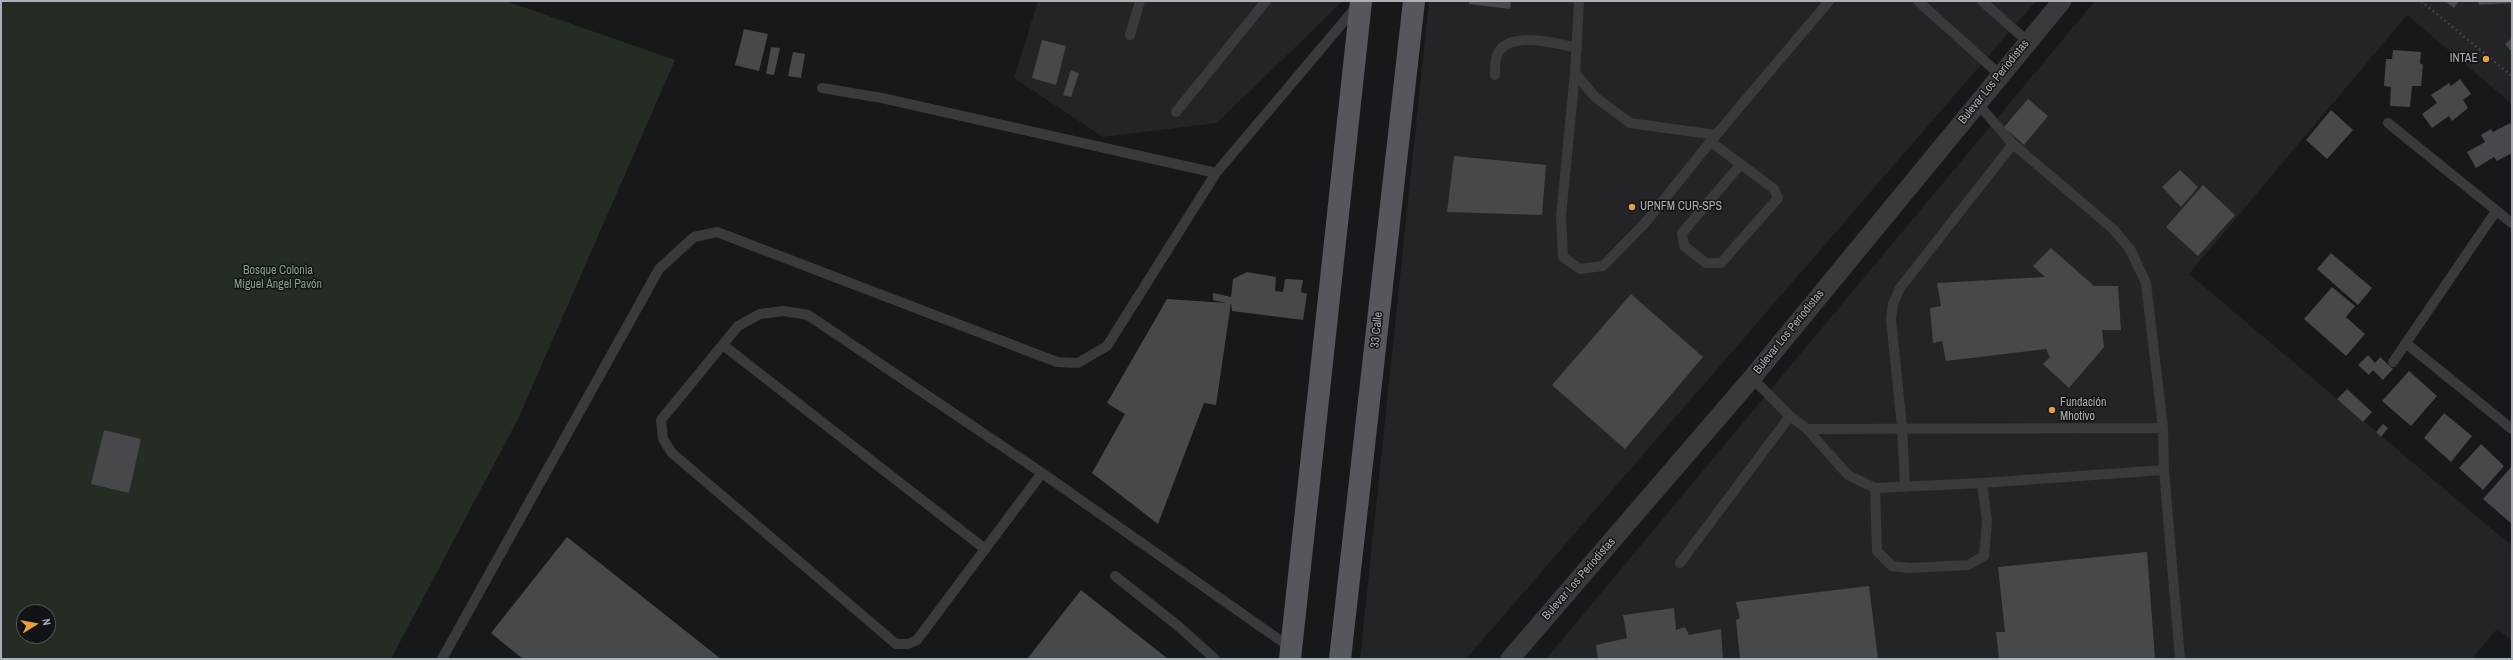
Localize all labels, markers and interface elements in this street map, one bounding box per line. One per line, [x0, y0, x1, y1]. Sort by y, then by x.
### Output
street label: Bulevar Los Periodistas [1956, 37, 2032, 127]
place label: INTAE [2450, 52, 2478, 66]
marker: INTAE [2481, 54, 2491, 64]
place label: UPNFM CUR-SPS [1640, 200, 1722, 214]
marker: UPNFM CUR-SPS [1627, 202, 1637, 212]
park label: Bosque Colonia Miguel Ángel Pavón [234, 264, 322, 292]
street label: Bulevar Los Periodistas [1751, 287, 1827, 377]
street label: 33 Calle [1368, 311, 1386, 349]
place label: Fundación Mhotivo [2060, 396, 2106, 424]
marker: Fundación Mhotivo [2047, 405, 2057, 415]
street label: Bulevar Los Periodistas [1539, 535, 1619, 623]
north arrow [16, 604, 56, 644]
text: N [39, 617, 54, 626]

